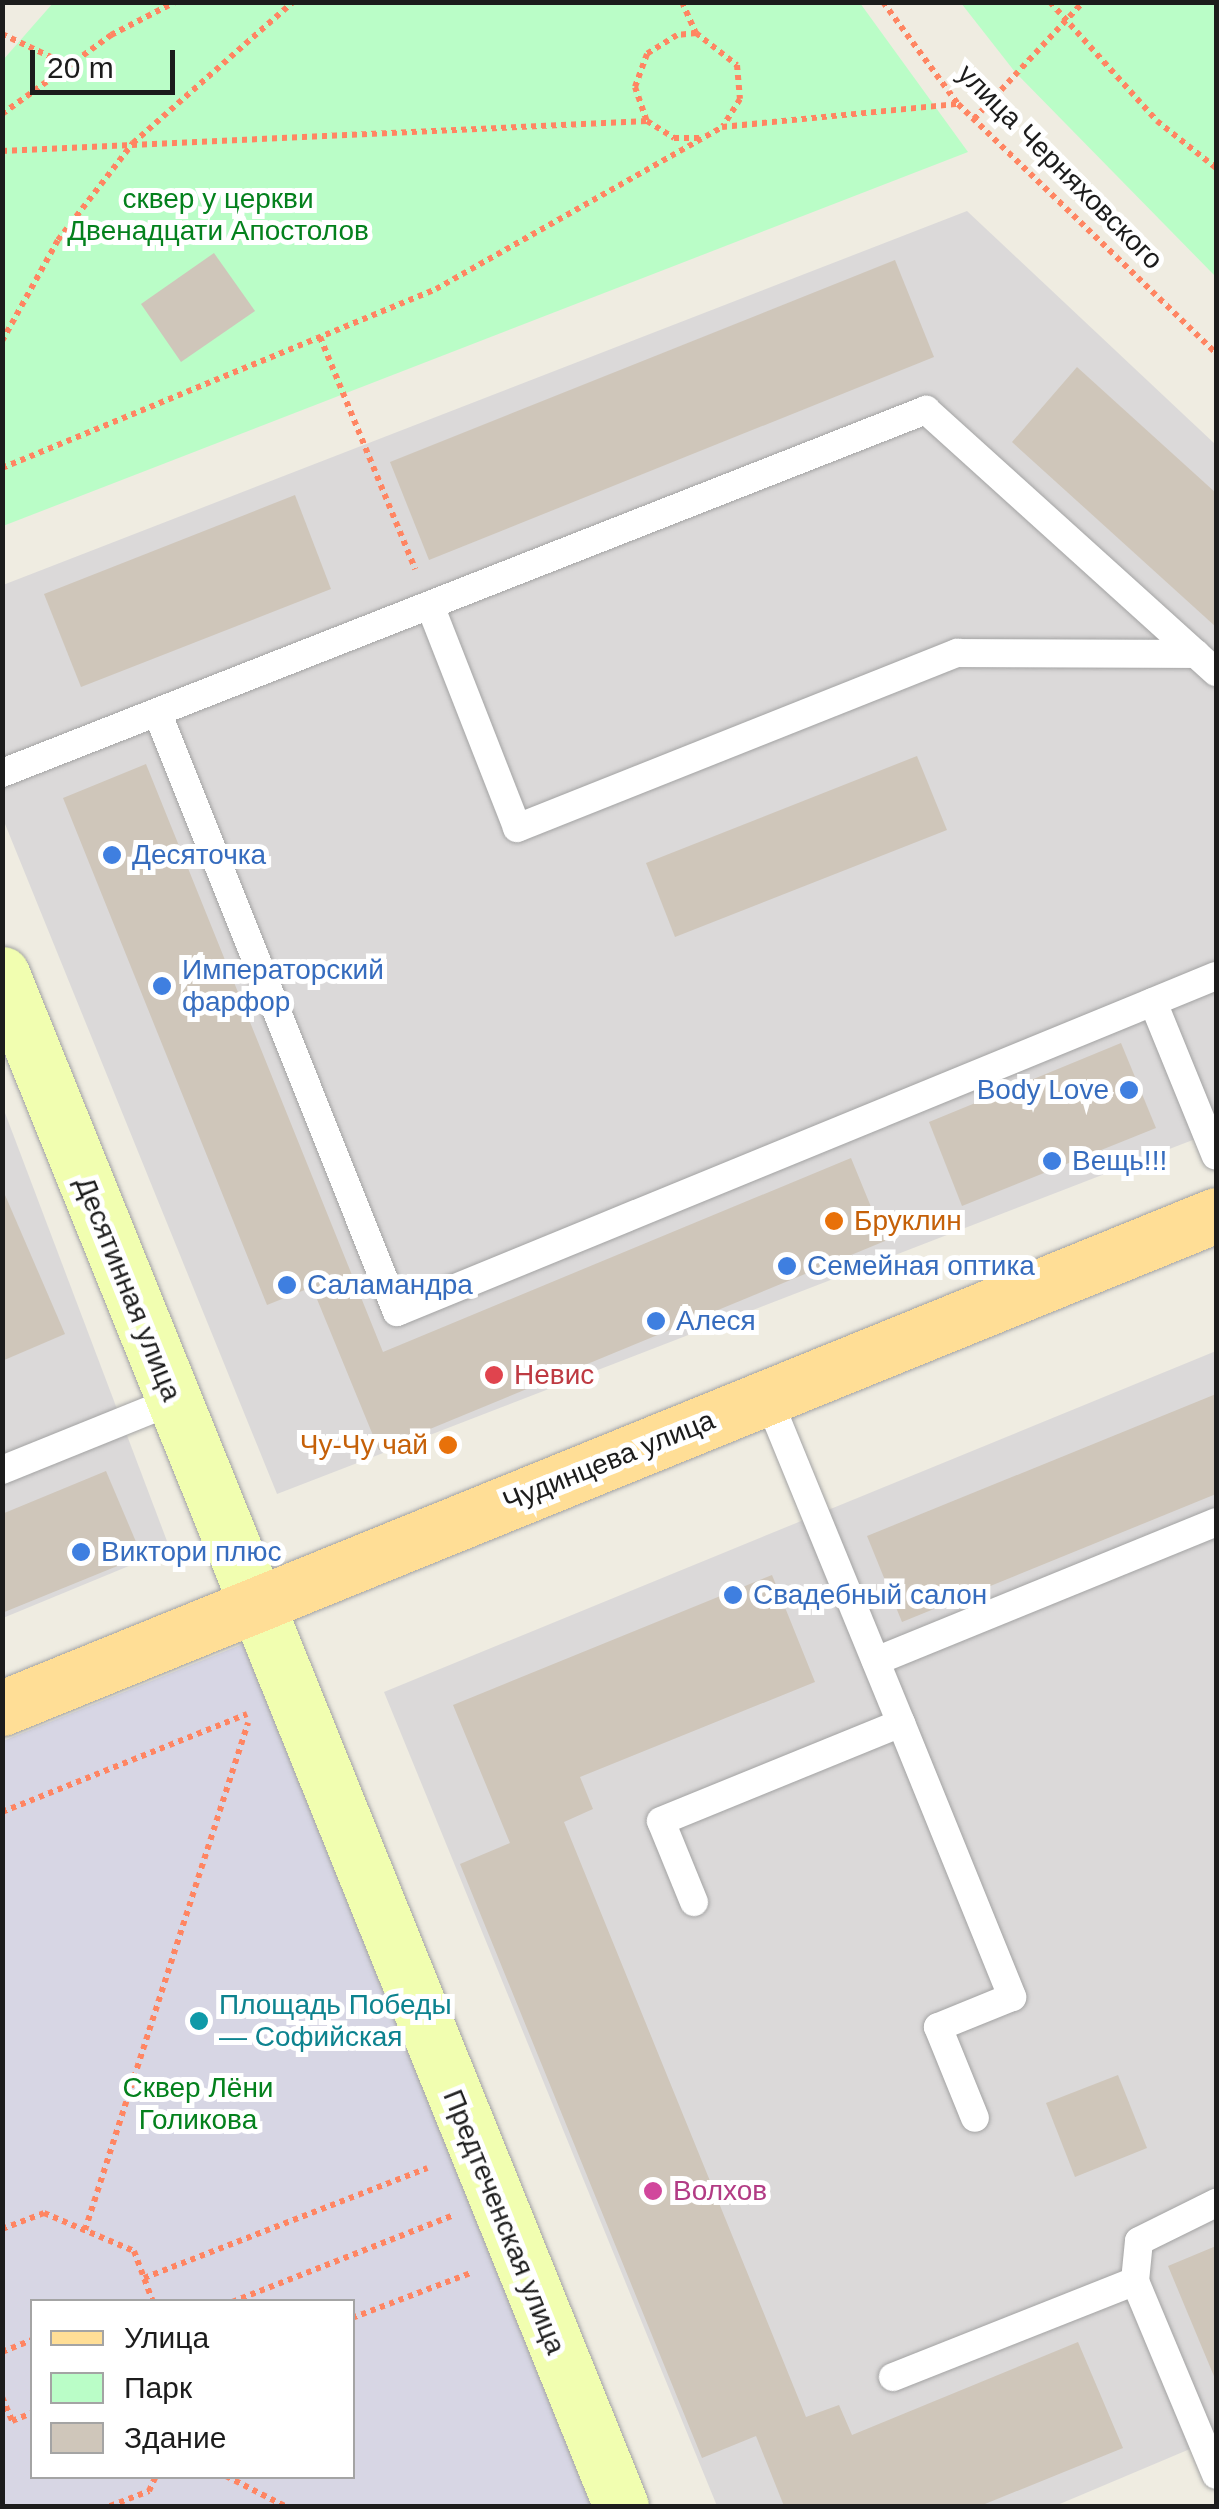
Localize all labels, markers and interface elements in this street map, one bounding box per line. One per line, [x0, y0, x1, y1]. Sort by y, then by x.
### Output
scale bar [35, 30, 180, 92]
text: 20 m [47, 51, 114, 84]
street label: улица Черняховского [950, 57, 1170, 277]
park label: сквер у церкви Двенадцати Апостолов [67, 182, 369, 248]
place label: Десяточка [132, 838, 266, 872]
marker: Десяточка [101, 844, 123, 866]
place label: Императорский фарфор [182, 953, 384, 1019]
marker: Императорский фарфор [151, 975, 173, 997]
place label: Body Love [977, 1073, 1109, 1107]
marker: Body Love [1118, 1079, 1140, 1101]
place label: Вещь!!! [1072, 1144, 1167, 1178]
marker: Вещь!!! [1041, 1150, 1063, 1172]
street label: Десятинная улица [68, 1172, 188, 1406]
place label: Бруклин [854, 1204, 962, 1238]
marker: Бруклин [823, 1210, 845, 1232]
place label: Семейная оптика [807, 1249, 1035, 1283]
marker: Семейная оптика [776, 1255, 798, 1277]
place label: Саламандра [307, 1268, 473, 1302]
marker: Саламандра [276, 1274, 298, 1296]
place label: Алеся [676, 1304, 756, 1338]
marker: Алеся [645, 1310, 667, 1332]
place label: Невис [514, 1358, 594, 1392]
marker: Невис [483, 1364, 505, 1386]
street label: Чудинцева улица [498, 1403, 720, 1519]
place label: Чу-Чу чай [300, 1428, 428, 1462]
marker: Чу-Чу чай [437, 1434, 459, 1456]
place label: Виктори плюс [101, 1535, 281, 1569]
marker: Виктори плюс [70, 1541, 92, 1563]
place label: Свадебный салон [753, 1578, 987, 1612]
marker: Свадебный салон [722, 1584, 744, 1606]
place label: Площадь Победы — Софийская [219, 1988, 452, 2054]
marker: Площадь Победы — Софийская [188, 2010, 210, 2032]
park label: Сквер Лёни Голикова [122, 2071, 274, 2137]
street label: Предтеченская улица [436, 2085, 572, 2359]
place label: Волхов [673, 2174, 767, 2208]
marker: Волхов [642, 2180, 664, 2202]
legend [30, 2299, 355, 2479]
text: Улица [124, 2321, 209, 2354]
text: Парк [124, 2371, 192, 2404]
text: Здание [124, 2421, 226, 2454]

